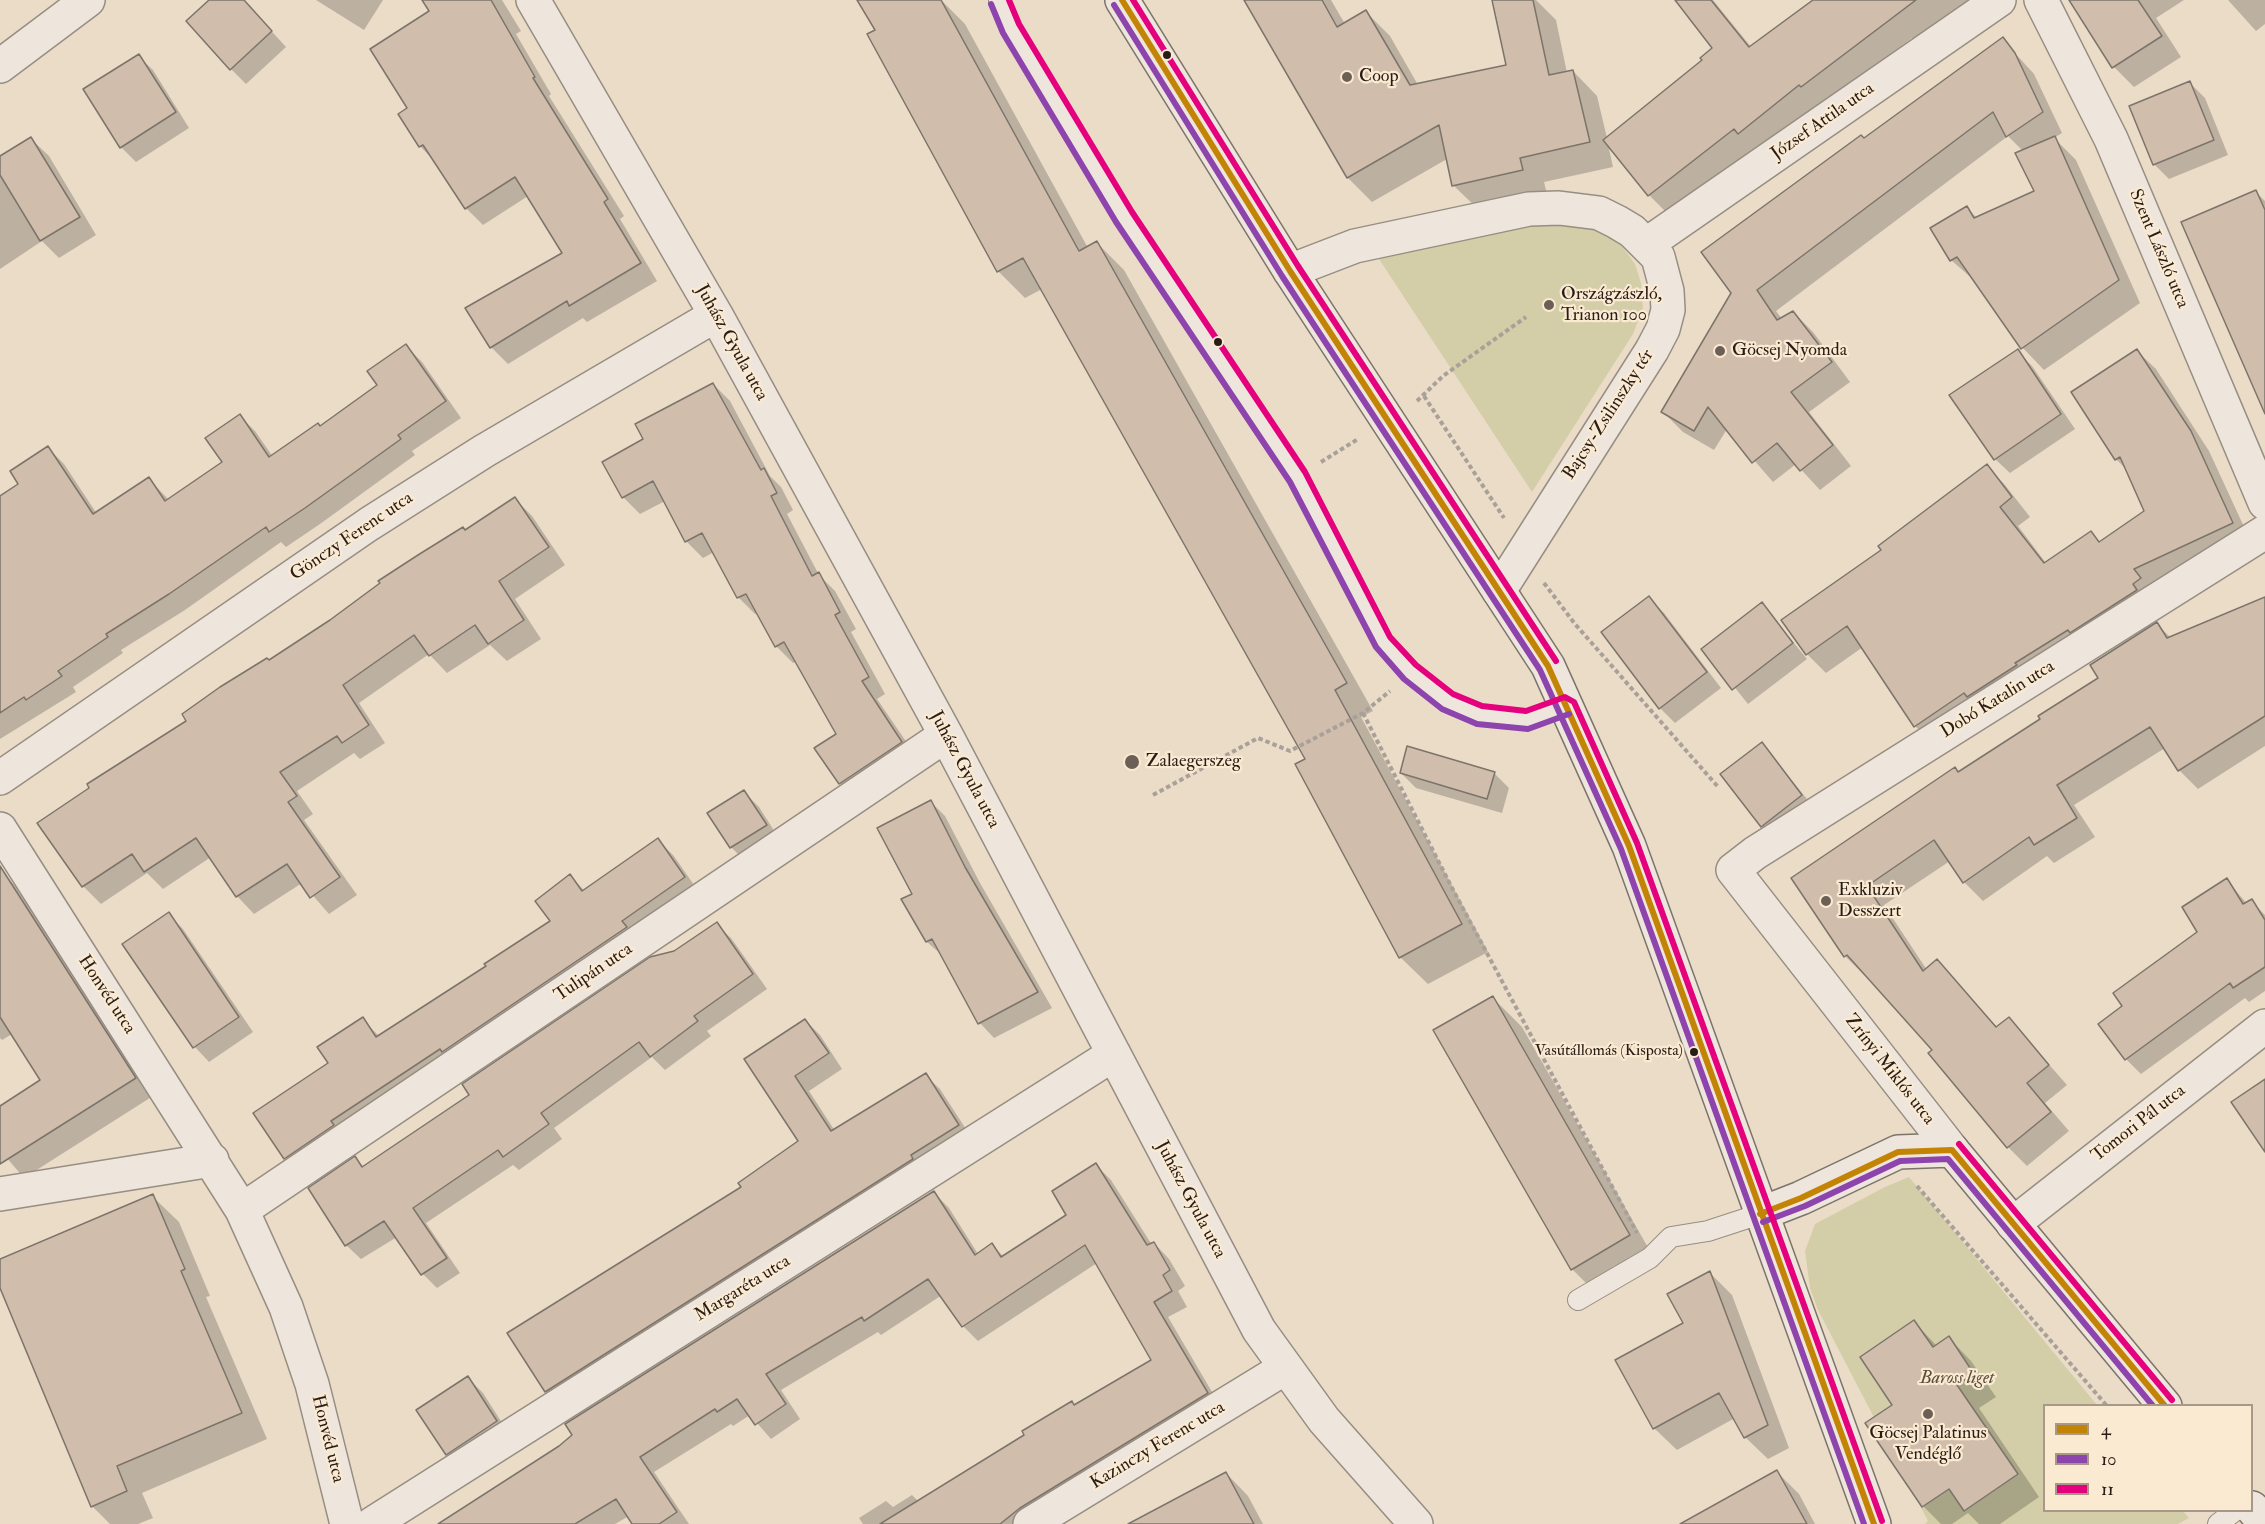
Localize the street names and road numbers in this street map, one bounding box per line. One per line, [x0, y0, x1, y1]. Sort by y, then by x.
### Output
street label: József Attila utca [1767, 78, 1879, 166]
street label: Szent László utca [2123, 186, 2193, 312]
street label: Juhász Gyula utca [690, 281, 772, 405]
street label: Bajcsy-Zsilinszky tér [1559, 346, 1659, 484]
street label: Gönczy Ferenc utca [287, 488, 417, 586]
street label: Dobó Katalin utca [1937, 656, 2059, 744]
street label: Juhász Gyula utca [924, 708, 1004, 832]
street label: Tulipán utca [551, 939, 637, 1007]
street label: Honvéd utca [73, 952, 139, 1038]
street label: Zrínyi Miklós utca [1839, 1010, 1939, 1130]
street label: Tomori Pál utca [2088, 1081, 2190, 1167]
street label: Juhász Gyula utca [1150, 1138, 1230, 1262]
street label: Margaréta utca [691, 1251, 795, 1327]
street label: Honvéd utca [306, 1393, 348, 1485]
street label: Kazinczy Ferenc utca [1087, 1397, 1229, 1495]

